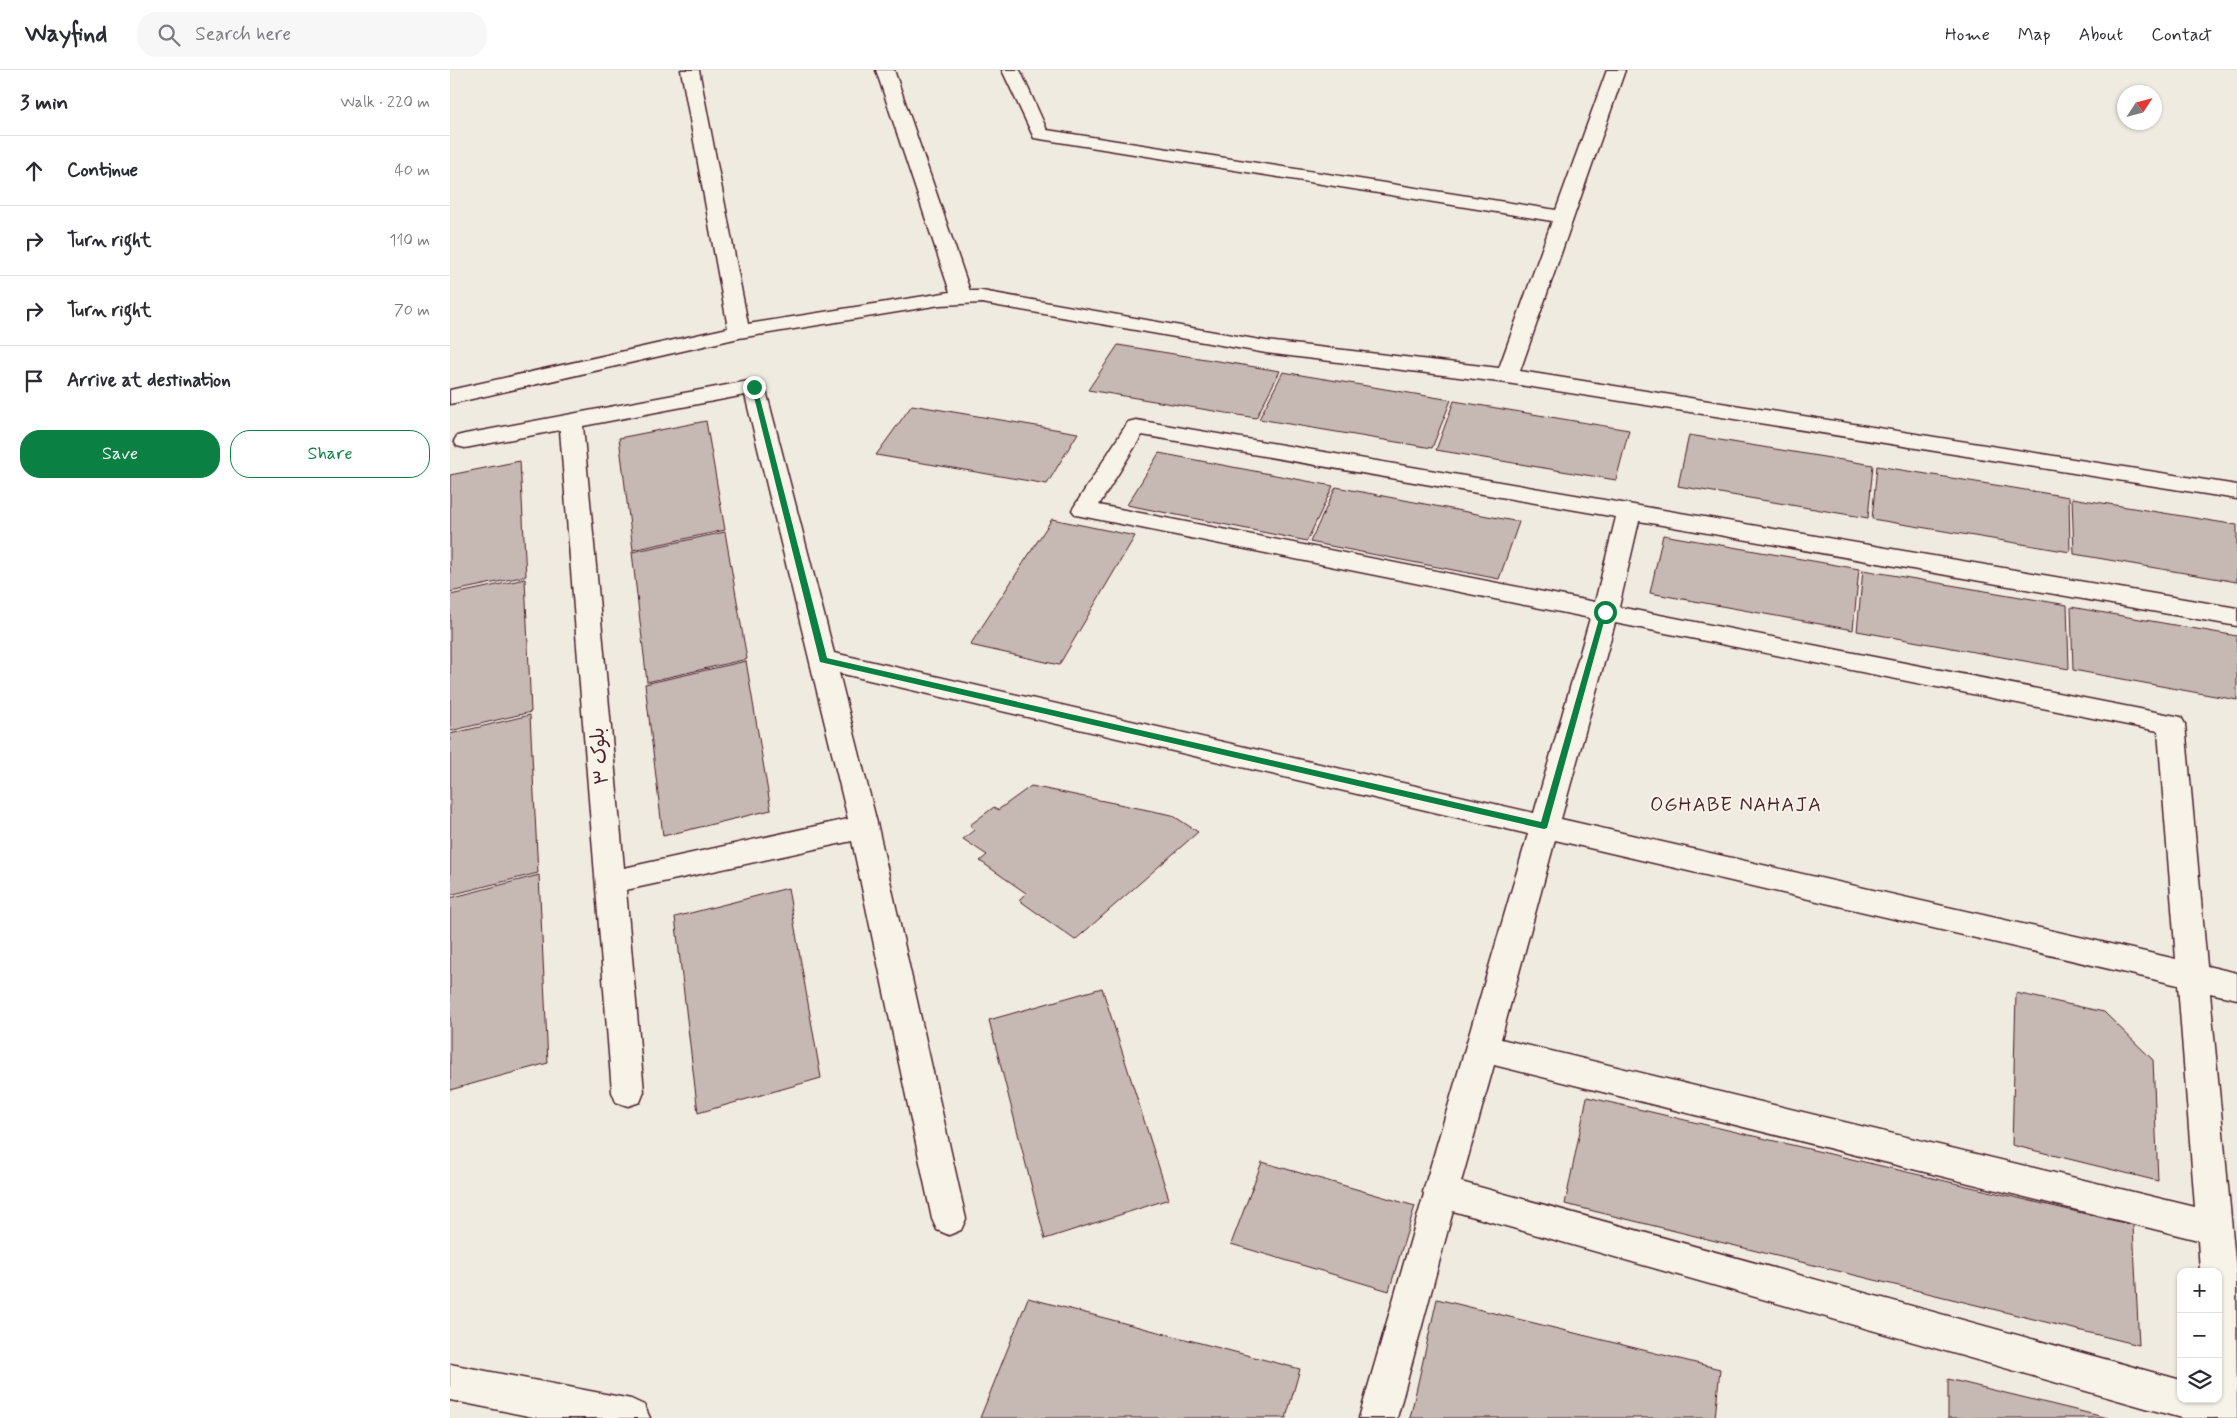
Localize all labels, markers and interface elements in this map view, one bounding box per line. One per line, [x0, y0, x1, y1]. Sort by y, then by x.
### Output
search box [137, 12, 487, 57]
text: Wayfind [25, 19, 107, 50]
icon: search [155, 21, 183, 49]
text: Search here [195, 22, 291, 47]
text: Home [1945, 23, 1990, 47]
text: Map [2018, 23, 2051, 47]
text: About [2079, 23, 2123, 47]
text: Contact [2151, 23, 2212, 47]
north arrow [2117, 85, 2162, 130]
text: 3 min [20, 89, 68, 117]
text: Walk · 220 m [340, 92, 430, 113]
icon: ahead [20, 157, 48, 185]
text: Continue [67, 158, 138, 183]
text: 40 m [394, 160, 430, 181]
icon: right [20, 227, 48, 255]
text: Turn right [67, 228, 151, 253]
text: 110 m [389, 230, 430, 251]
icon: right [20, 297, 48, 325]
text: Turn right [67, 298, 151, 323]
text: 70 m [394, 300, 430, 321]
icon: arrive [20, 367, 48, 395]
text: Arrive at destination [67, 368, 231, 393]
route end [743, 376, 766, 399]
button: Save [20, 430, 220, 478]
button: Share [230, 430, 430, 478]
route start [1594, 601, 1617, 624]
street label: بلوک ۳ [585, 726, 615, 786]
district label: OGHABE NAHAJA [1650, 792, 1822, 819]
map controls [2177, 1268, 2222, 1403]
button: + [2177, 1268, 2222, 1313]
button: − [2177, 1313, 2222, 1358]
button: layers [2177, 1358, 2222, 1403]

